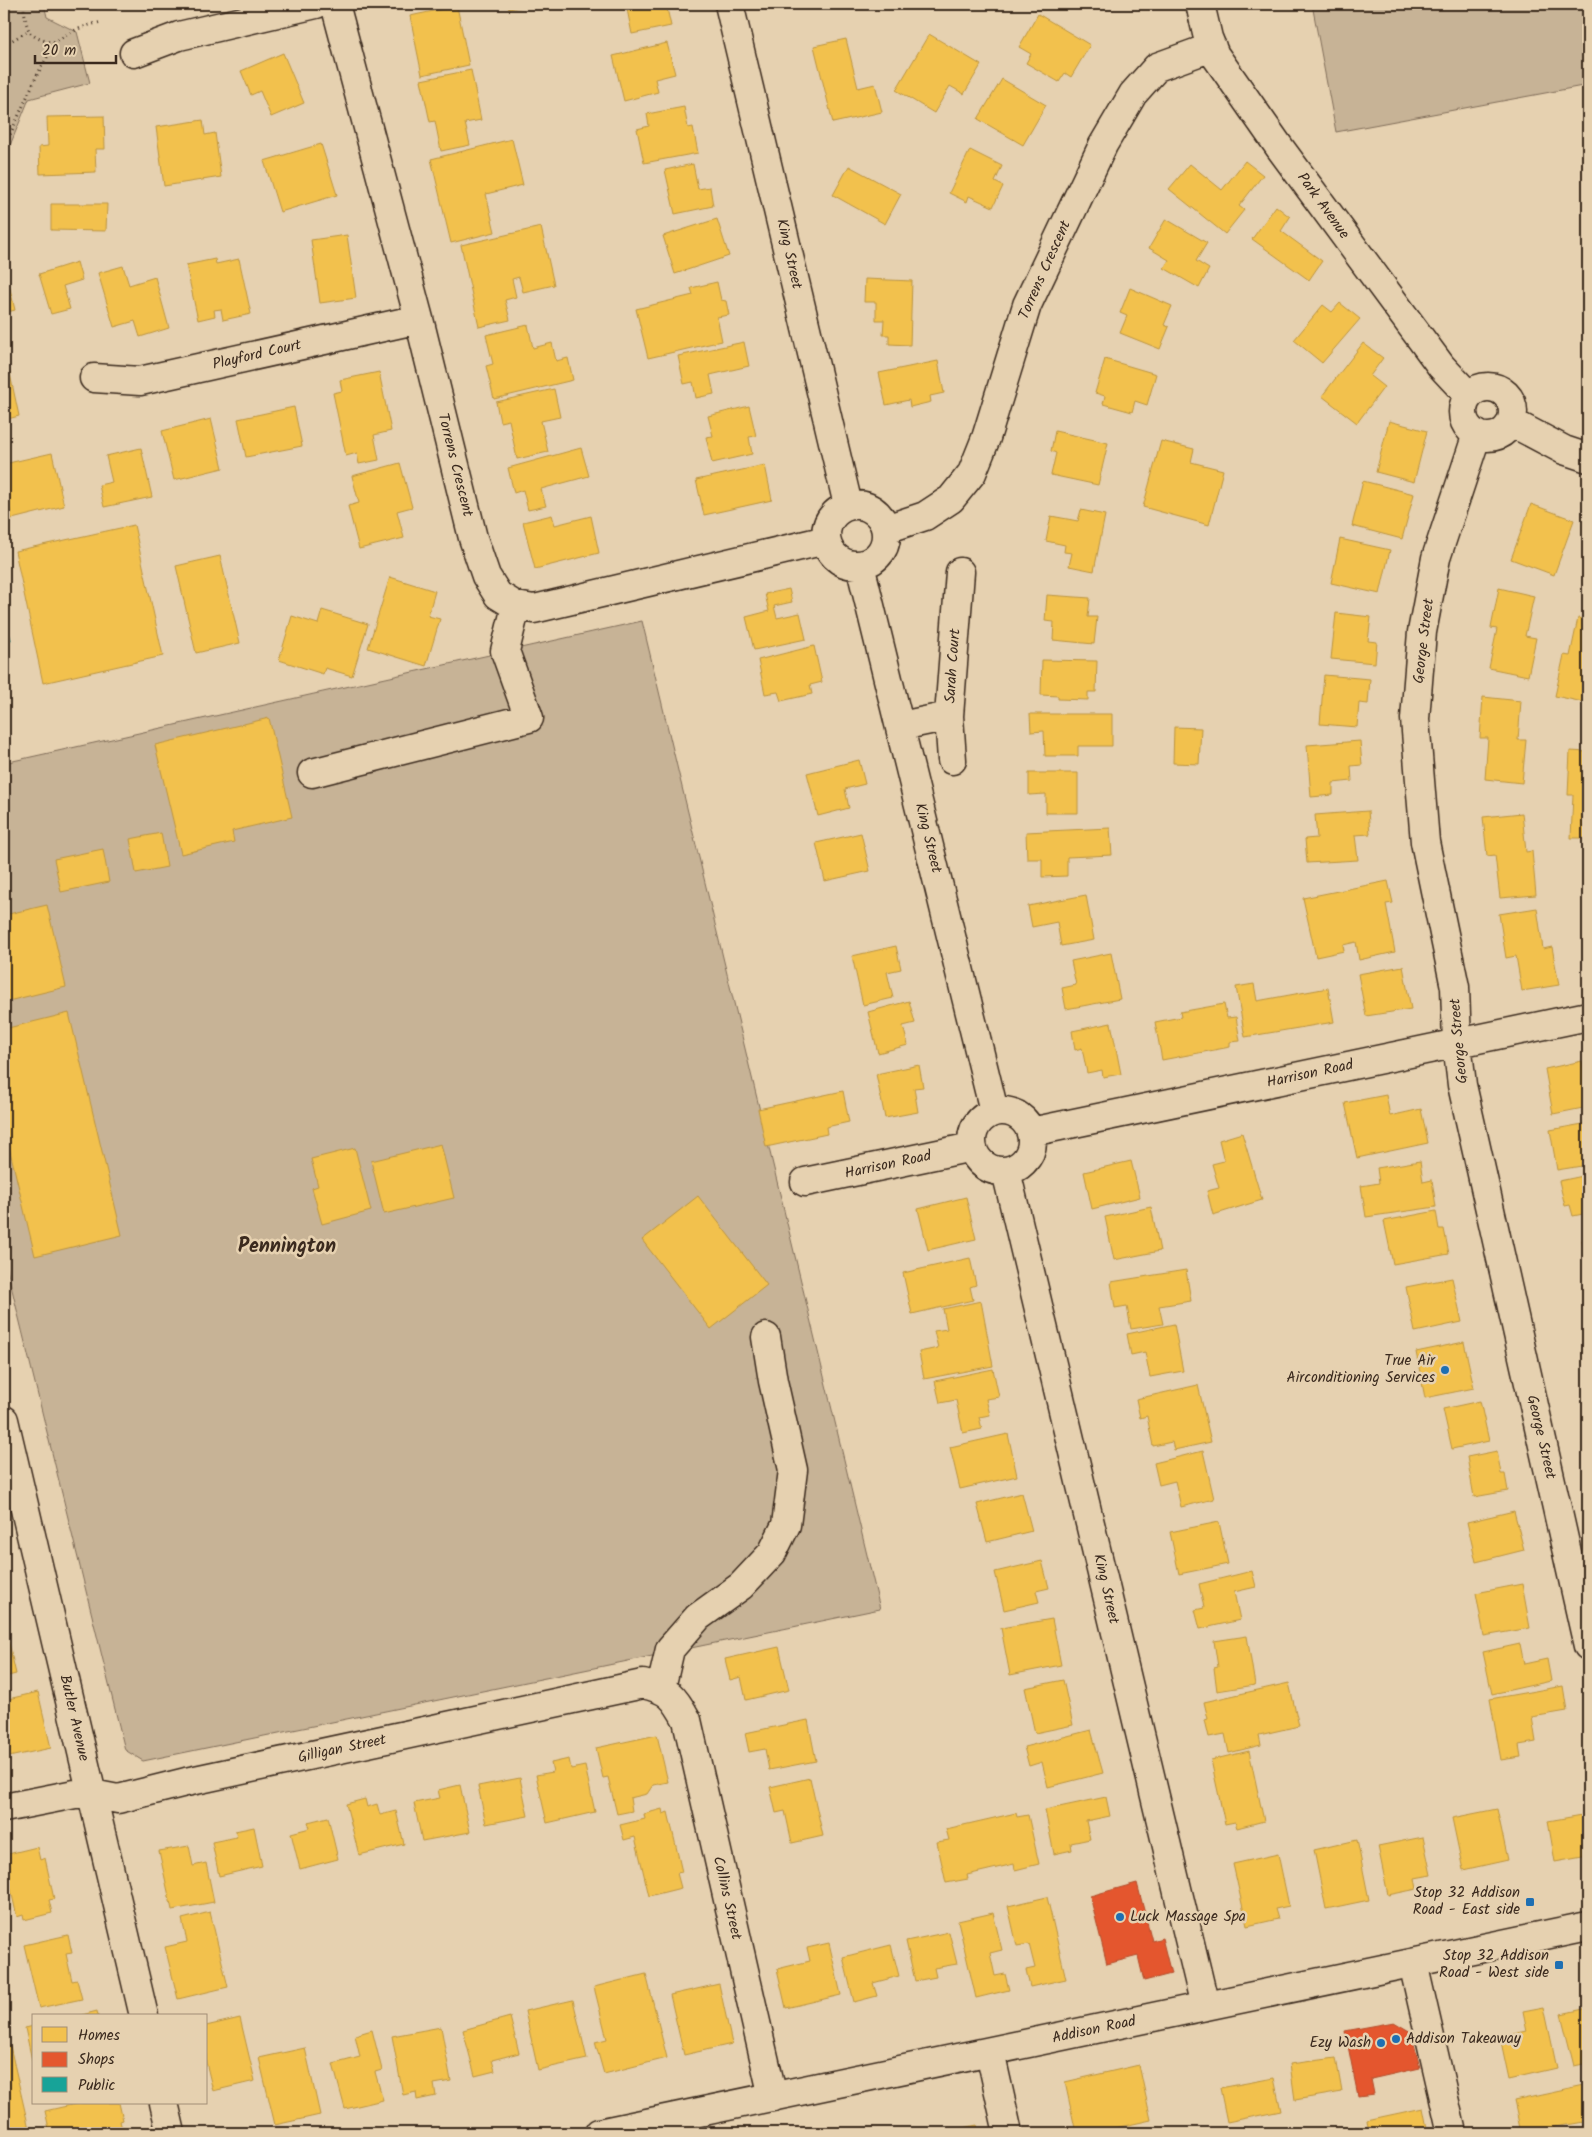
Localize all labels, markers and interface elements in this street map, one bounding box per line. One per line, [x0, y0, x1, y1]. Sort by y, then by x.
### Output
scale bar [35, 32, 116, 64]
text: 20 m [42, 39, 76, 63]
street label: Park Avenue [1291, 168, 1356, 245]
street label: King Street [769, 216, 809, 292]
street label: Torrens Crescent [1012, 216, 1078, 323]
street label: Playford Court [210, 333, 304, 377]
street label: Torrens Crescent [431, 411, 480, 520]
street label: George Street [1407, 597, 1441, 685]
street label: Sarah Court [938, 628, 968, 704]
street label: King Street [908, 800, 948, 876]
street label: George Street [1443, 997, 1475, 1085]
street label: Harrison Road [1265, 1053, 1356, 1095]
street label: Harrison Road [843, 1144, 934, 1186]
district label: Pennington [238, 1231, 336, 1263]
place label: True Air Airconditioning Services [1287, 1349, 1436, 1390]
marker: True Air Airconditioning Services [1439, 1364, 1451, 1376]
street label: George Street [1520, 1393, 1562, 1482]
street label: King Street [1086, 1551, 1126, 1627]
street label: Butler Avenue [52, 1672, 96, 1764]
street label: Gilligan Street [296, 1728, 389, 1770]
street label: Collins Street [706, 1854, 748, 1942]
place label: Stop 32 Addison Road - East side [1413, 1881, 1520, 1922]
marker: Stop 32 Addison Road - East side [1524, 1896, 1536, 1908]
place label: Luck Massage Spa [1130, 1905, 1246, 1929]
marker: Luck Massage Spa [1114, 1911, 1126, 1923]
place label: Stop 32 Addison Road - West side [1439, 1944, 1549, 1985]
marker: Stop 32 Addison Road - West side [1553, 1959, 1565, 1971]
street label: Addison Road [1050, 2009, 1139, 2051]
legend [32, 2014, 208, 2104]
text: Homes [78, 2024, 121, 2048]
place label: Addison Takeaway [1406, 2027, 1522, 2051]
place label: Ezy Wash [1309, 2031, 1371, 2055]
marker: Addison Takeaway [1390, 2033, 1402, 2045]
marker: Ezy Wash [1375, 2037, 1387, 2049]
text: Shops [78, 2048, 115, 2072]
text: Public [78, 2074, 115, 2098]

